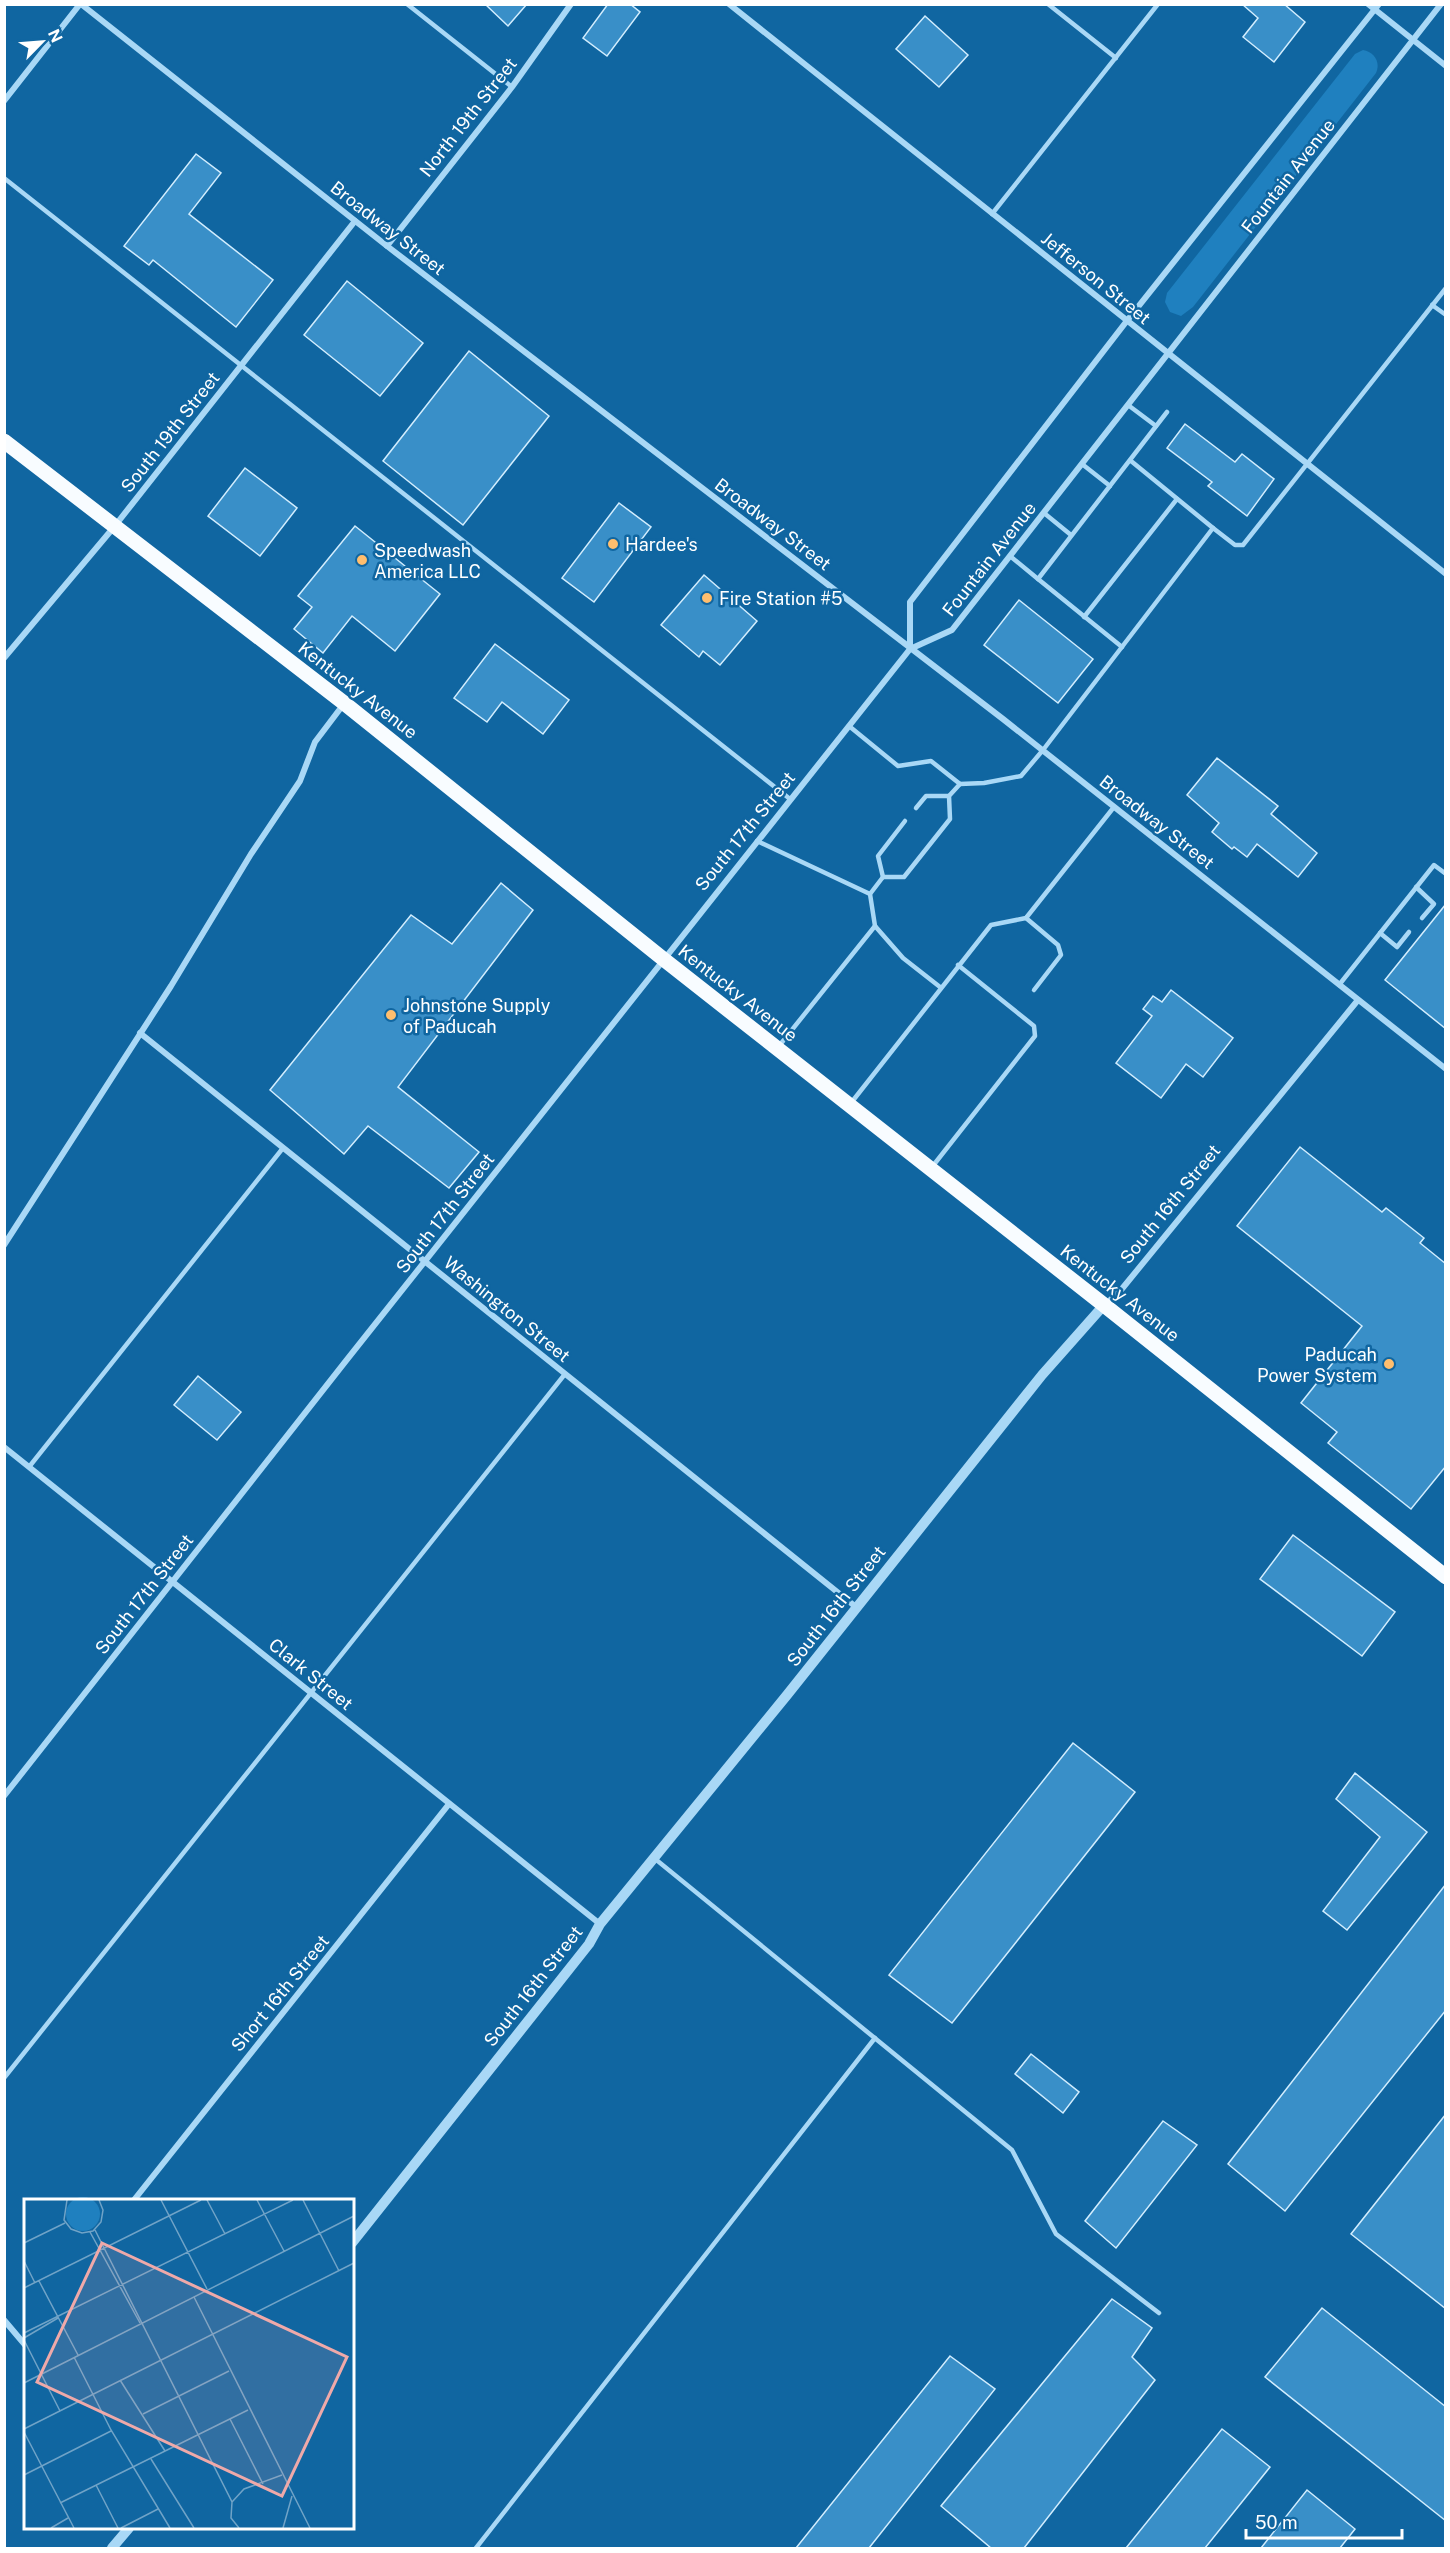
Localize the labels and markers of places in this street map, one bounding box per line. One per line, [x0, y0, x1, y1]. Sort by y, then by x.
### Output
place label: Hardee's [625, 534, 698, 555]
marker: Hardee's [606, 537, 620, 551]
place label: Speedwash America LLC [374, 540, 481, 582]
marker: Speedwash America LLC [355, 553, 369, 567]
place label: Fire Station #5 [719, 588, 843, 609]
marker: Fire Station #5 [700, 591, 714, 605]
place label: Johnstone Supply of Paducah [403, 995, 551, 1037]
marker: Johnstone Supply of Paducah [384, 1008, 398, 1022]
place label: Paducah Power System [1257, 1344, 1377, 1386]
marker: Paducah Power System [1382, 1357, 1396, 1371]

